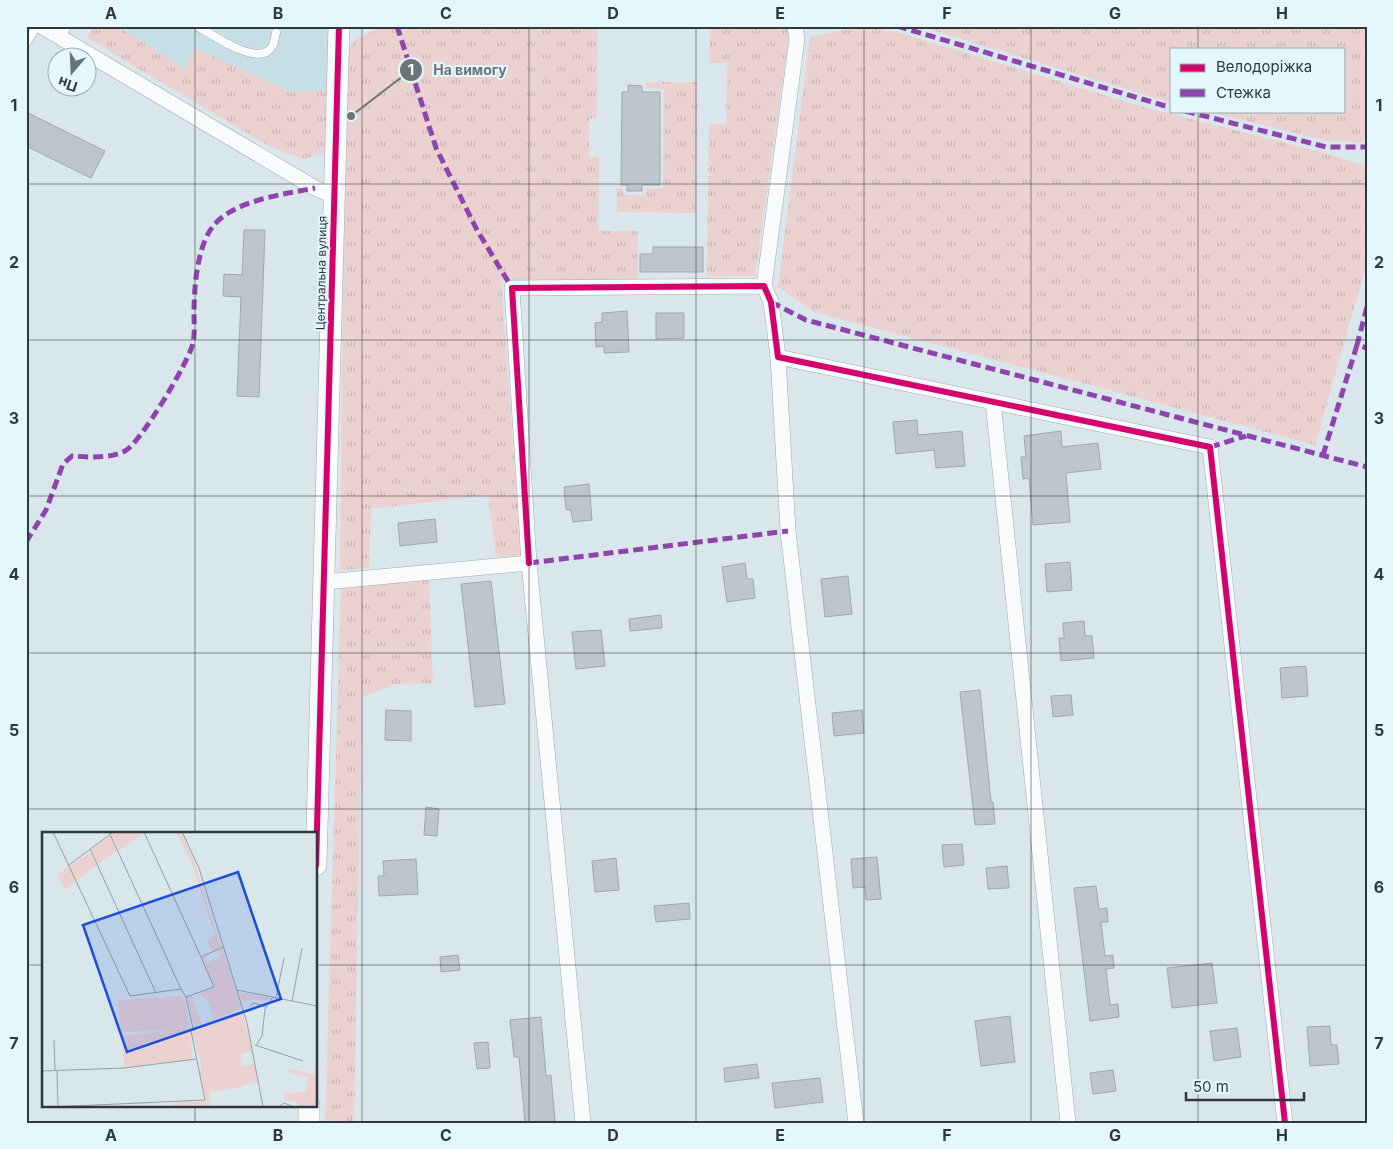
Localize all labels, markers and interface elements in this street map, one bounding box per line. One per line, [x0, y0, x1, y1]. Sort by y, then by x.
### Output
text: A [105, 3, 117, 23]
text: B [273, 3, 283, 23]
text: C [440, 3, 452, 23]
text: D [607, 3, 619, 23]
text: E [775, 3, 785, 23]
text: F [942, 3, 952, 23]
text: G [1109, 3, 1121, 23]
text: H [1276, 3, 1288, 23]
north arrow [48, 48, 98, 98]
legend [1170, 48, 1346, 112]
callout: На вимогу [399, 56, 517, 85]
text: Велодоріжка [1216, 57, 1312, 76]
text: 1 [408, 60, 414, 79]
text: На вимогу [433, 61, 507, 78]
text: Пн [56, 74, 79, 96]
text: Стежка [1216, 83, 1271, 102]
text: 1 [11, 95, 17, 115]
text: 1 [1376, 95, 1382, 115]
street label: Центральна вулиця [313, 216, 329, 330]
text: 2 [9, 252, 19, 272]
text: 2 [1374, 252, 1384, 272]
text: 3 [9, 408, 19, 428]
text: 3 [1374, 408, 1384, 428]
text: 4 [9, 564, 20, 584]
text: 4 [1374, 564, 1385, 584]
text: 5 [9, 720, 19, 740]
text: 5 [1374, 720, 1384, 740]
inset map [42, 832, 318, 1106]
text: 6 [9, 877, 19, 897]
text: 6 [1374, 877, 1384, 897]
text: 7 [9, 1033, 19, 1053]
text: 7 [1374, 1033, 1384, 1053]
scale bar [1186, 1069, 1303, 1101]
text: 50 m [1193, 1077, 1229, 1096]
text: A [105, 1125, 117, 1145]
text: B [273, 1125, 283, 1145]
text: C [440, 1125, 452, 1145]
text: D [607, 1125, 619, 1145]
text: E [775, 1125, 785, 1145]
text: F [942, 1125, 952, 1145]
text: G [1109, 1125, 1121, 1145]
text: H [1276, 1125, 1288, 1145]

